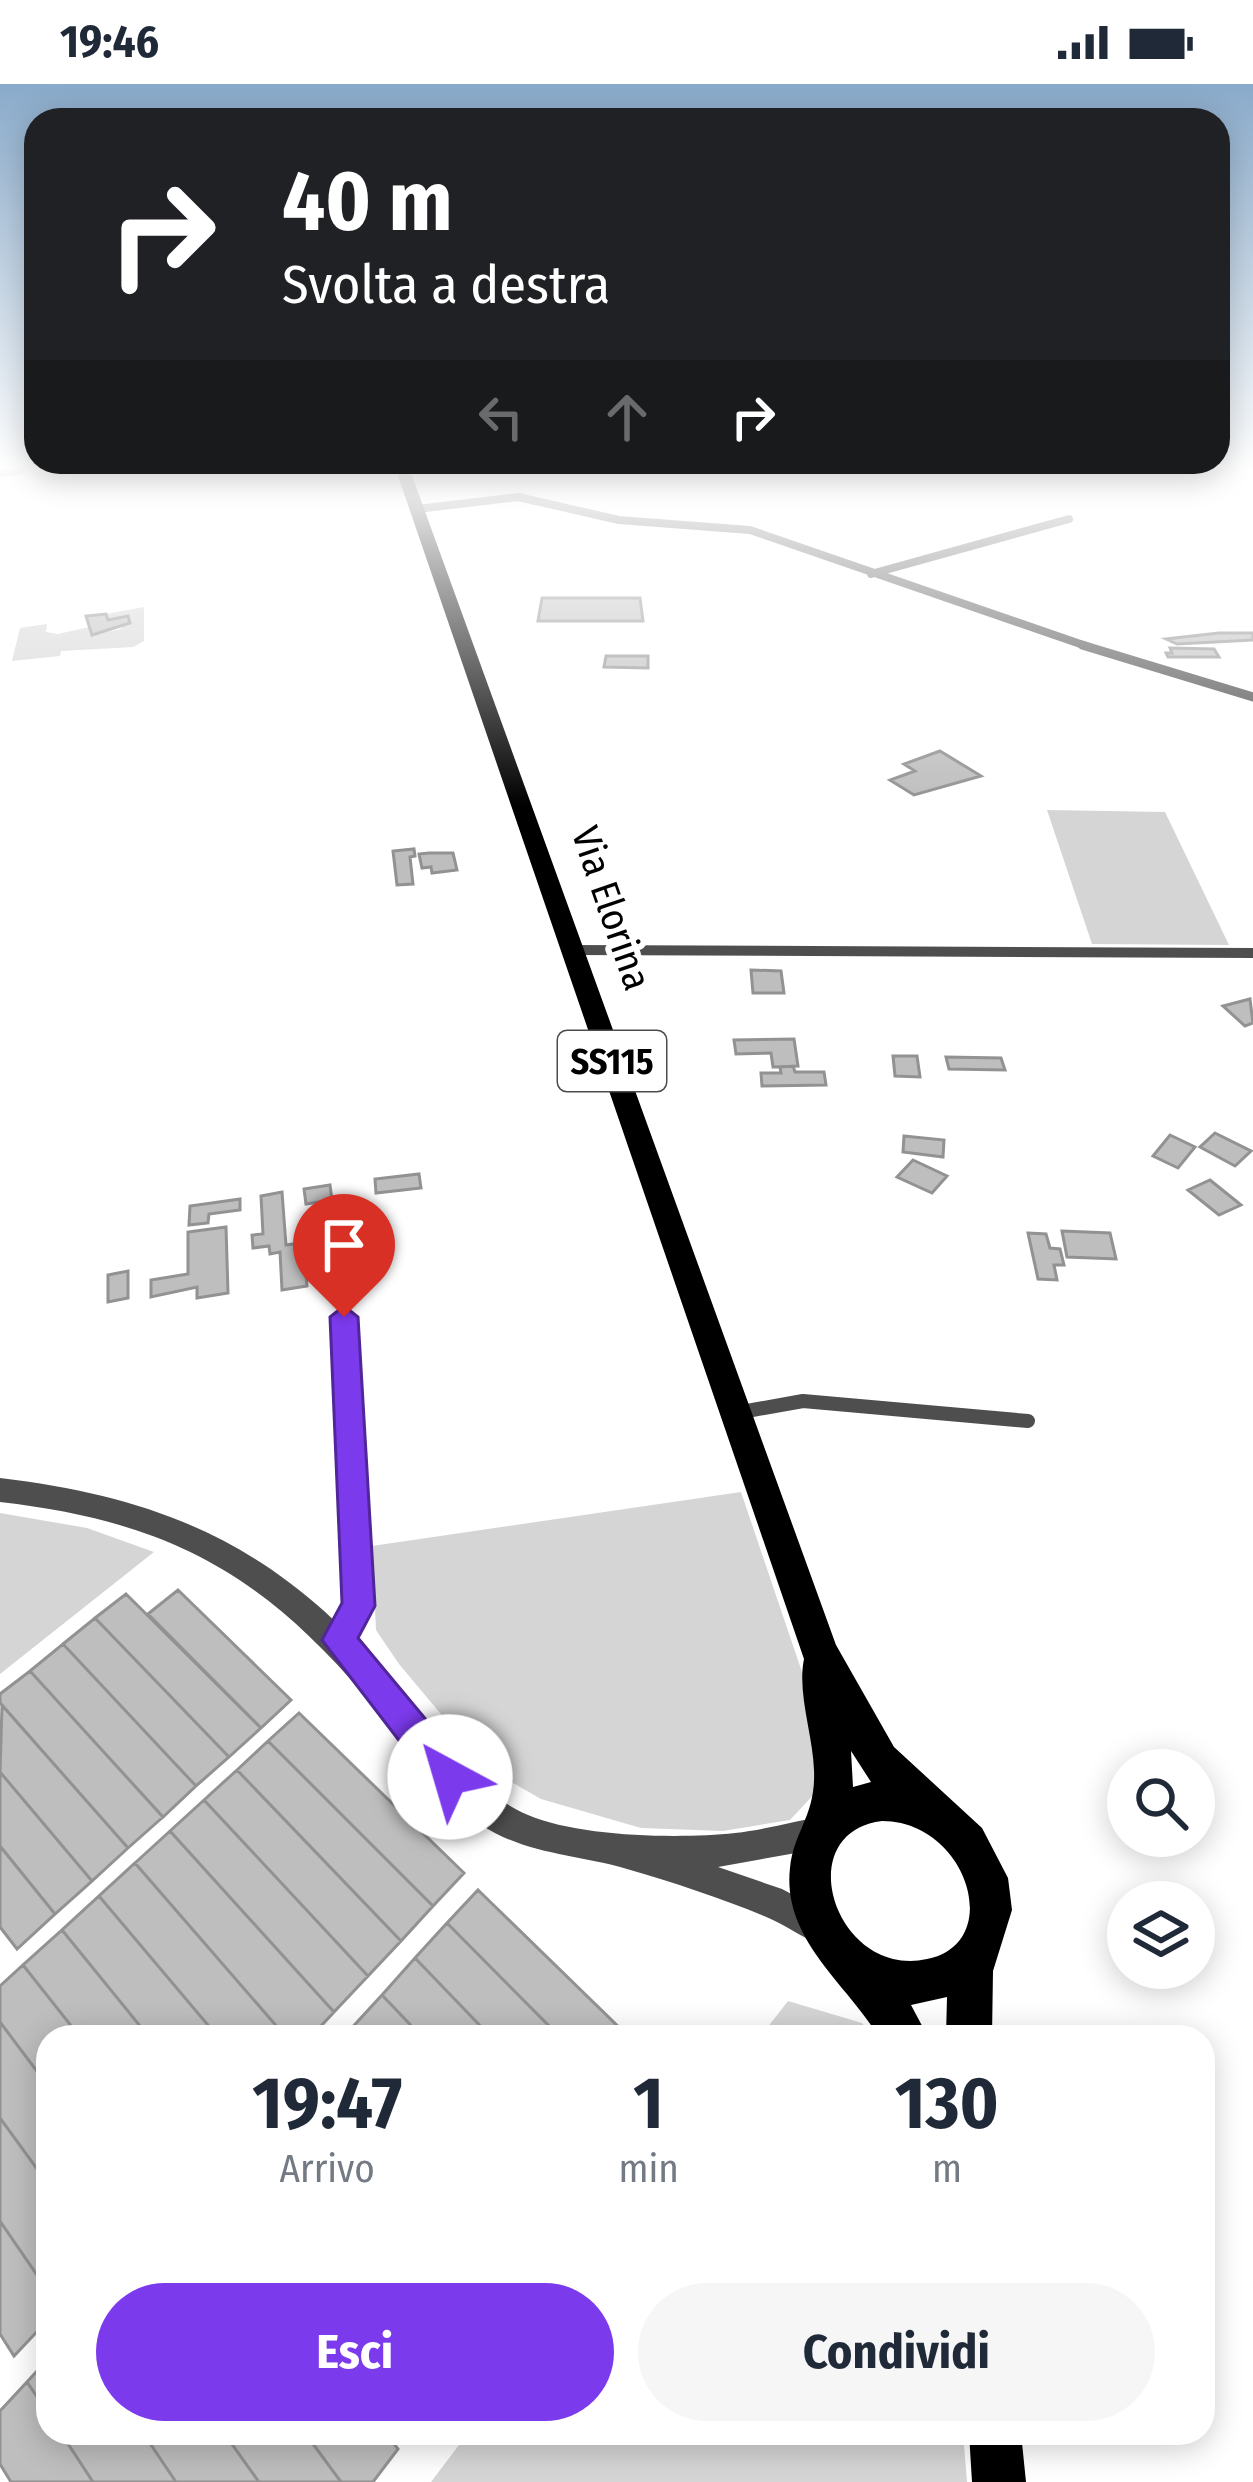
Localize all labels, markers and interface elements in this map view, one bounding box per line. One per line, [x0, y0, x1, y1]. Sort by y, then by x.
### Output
text: 19:46 [60, 15, 159, 69]
text: 40 m [282, 151, 453, 252]
icon: right [84, 156, 240, 312]
text: Svolta a destra [282, 253, 610, 317]
icon: left [468, 384, 534, 450]
icon: ahead [594, 384, 660, 450]
icon: right [720, 384, 786, 450]
street label: Via Elorina [562, 821, 660, 996]
road number: SS115 [558, 1031, 666, 1091]
pin [293, 1194, 395, 1317]
icon: arrive [311, 1212, 377, 1278]
position arrow [387, 1714, 513, 1840]
map controls [1107, 1749, 1215, 1989]
button: search [1107, 1749, 1215, 1857]
button: layers [1107, 1881, 1215, 1989]
text: 19:47 [252, 2061, 402, 2147]
text: 1 [633, 2061, 664, 2147]
text: 130 [895, 2061, 999, 2147]
text: Arrivo [280, 2146, 375, 2192]
text: min [618, 2146, 679, 2192]
text: m [932, 2146, 962, 2192]
button: Esci [96, 2283, 614, 2421]
button: Condividi [638, 2283, 1155, 2421]

